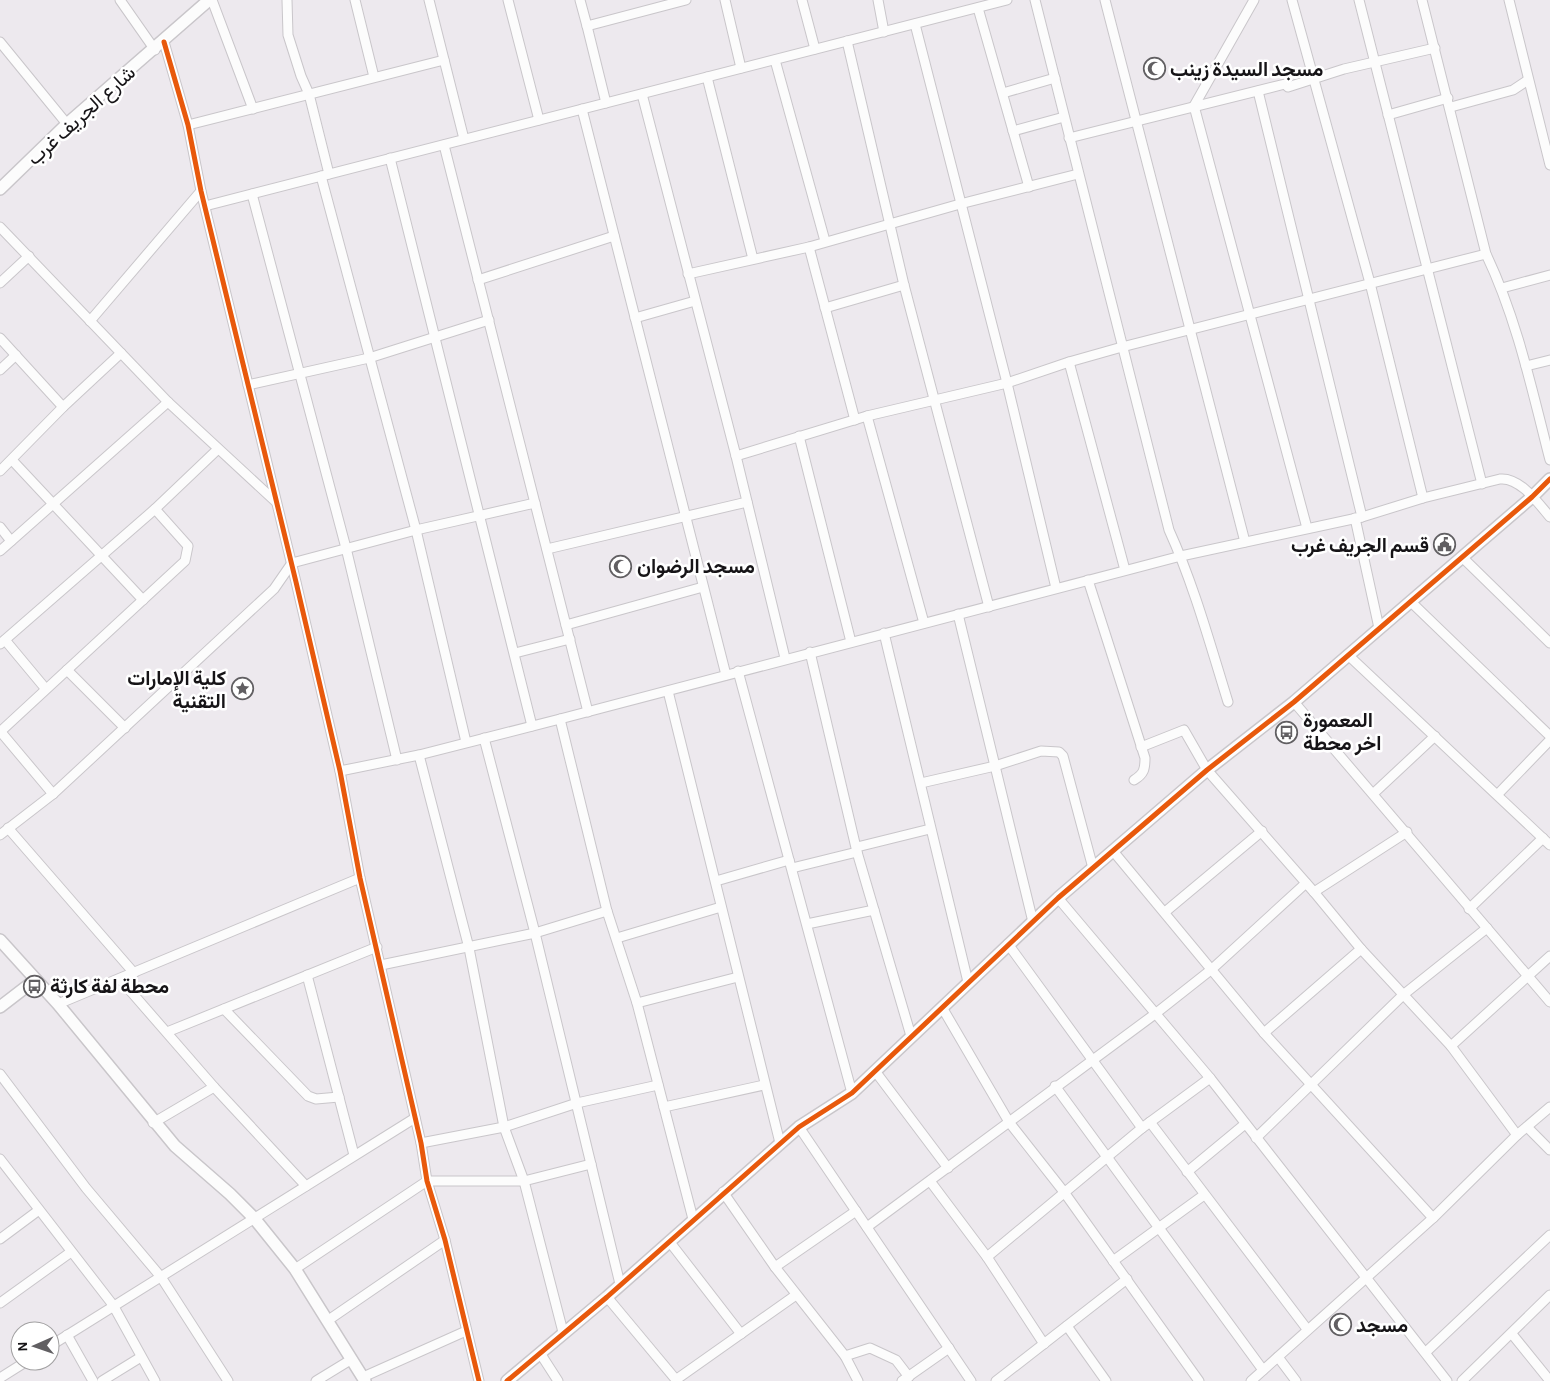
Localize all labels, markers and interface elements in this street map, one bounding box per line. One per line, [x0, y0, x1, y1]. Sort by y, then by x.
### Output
mosque icon: مسجد السيدة زينب [1142, 57, 1166, 81]
place label: مسجد السيدة زينب [1170, 60, 1323, 82]
street label: شارع الجريف غرب [24, 62, 141, 171]
public building icon: قسم الجريف غرب [1433, 533, 1457, 557]
place label: قسم الجريف غرب [1291, 536, 1429, 558]
mosque icon: مسجد الرضوان [609, 554, 633, 578]
place label: مسجد الرضوان [637, 557, 755, 579]
place label: كلية الإمارات التقنية [127, 669, 226, 713]
place icon: كلية الإمارات التقنية [230, 677, 254, 701]
place label: المعمورة اخر محطة [1303, 711, 1381, 756]
bus stop icon: المعمورة اخر محطة [1275, 720, 1299, 744]
bus stop icon: محطة لفة كارثة [22, 974, 46, 998]
place label: محطة لفة كارثة [50, 977, 169, 999]
mosque icon: مسجد [1328, 1313, 1352, 1337]
place label: مسجد [1356, 1316, 1408, 1337]
north arrow [10, 1321, 60, 1371]
text: N [16, 1341, 30, 1352]

